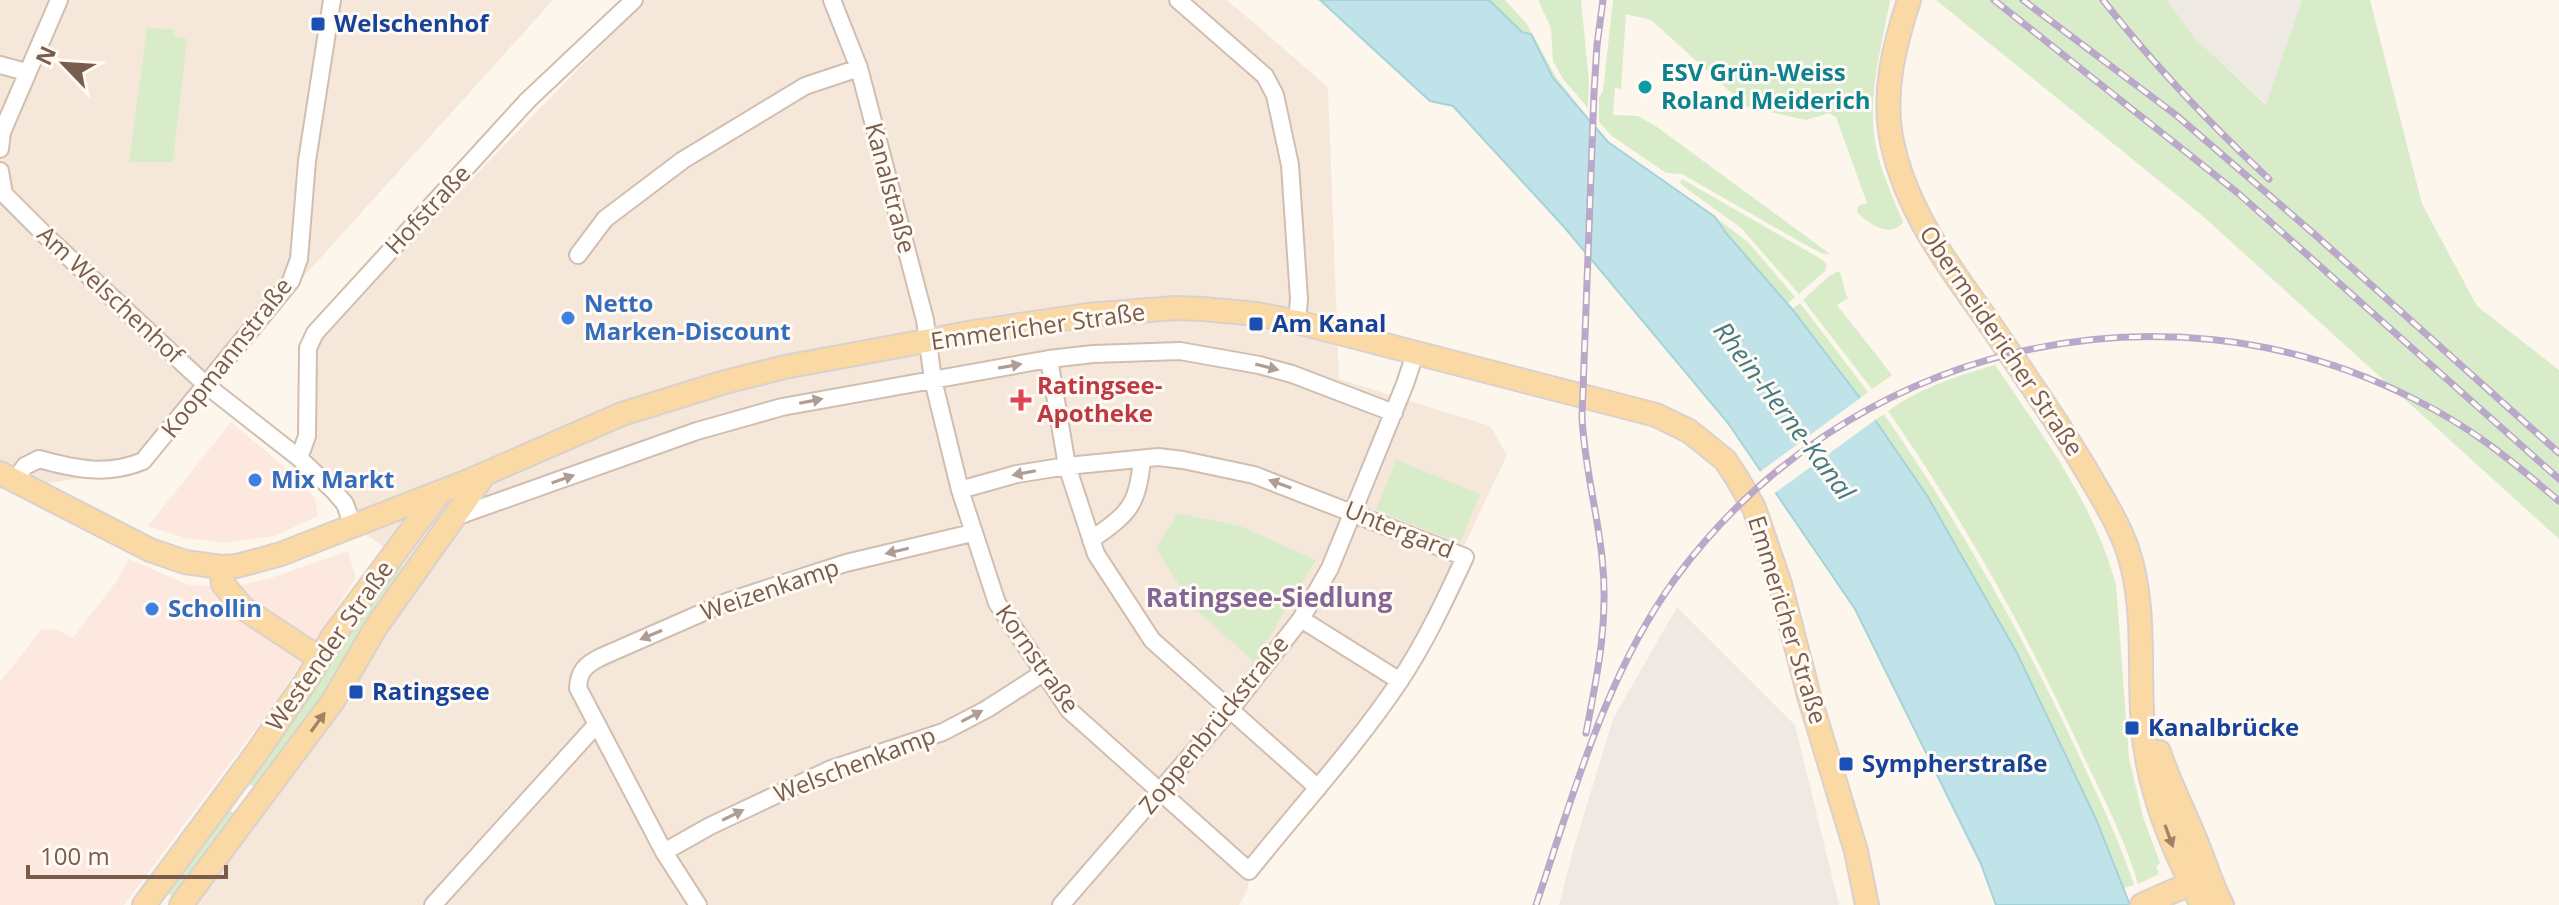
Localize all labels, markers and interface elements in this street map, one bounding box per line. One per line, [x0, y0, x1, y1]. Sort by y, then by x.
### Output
place label: Welschenhof [334, 6, 490, 39]
marker: Welschenhof [309, 15, 327, 33]
north arrow [24, 24, 104, 104]
text: N [28, 41, 62, 70]
place label: ESV Grün-Weiss Roland Meiderich [1661, 55, 1871, 116]
marker: ESV Grün-Weiss Roland Meiderich [1636, 78, 1654, 96]
street label: Kanalstraße [858, 119, 925, 256]
street label: Hofstraße [377, 157, 477, 261]
street label: Am Welschenhof [31, 218, 193, 372]
street label: Obermeidericher Straße [1913, 218, 2092, 462]
street label: Koopmannstraße [153, 270, 299, 444]
place label: Netto Marken-Discount [584, 286, 791, 347]
street label: Emmericher Straße [928, 294, 1147, 357]
place label: Am Kanal [1272, 306, 1386, 339]
marker: Netto Marken-Discount [559, 309, 577, 327]
water label: Rhein-Herne-Kanal [1706, 314, 1865, 508]
marker: Am Kanal [1247, 315, 1265, 333]
one-way arrow [998, 360, 1023, 372]
one-way arrow [1255, 362, 1280, 374]
place label: Ratingsee- Apotheke [1037, 368, 1163, 429]
marker: Ratingsee- Apotheke [1012, 391, 1030, 409]
one-way arrow [798, 395, 823, 407]
place label: Mix Markt [271, 462, 394, 495]
one-way arrow [1011, 468, 1036, 480]
marker: Mix Markt [246, 471, 264, 489]
one-way arrow [551, 472, 575, 484]
one-way arrow [1268, 477, 1292, 490]
street label: Untergard [1340, 492, 1459, 565]
street label: Emmericher Straße [1741, 511, 1836, 728]
one-way arrow [884, 545, 909, 558]
street label: Weizenkamp [696, 550, 843, 628]
street label: Westender Straße [258, 553, 400, 737]
district label: Ratingsee-Siedlung [1146, 579, 1393, 615]
place label: Schollin [168, 591, 262, 624]
street label: Kornstraße [989, 597, 1088, 719]
marker: Schollin [143, 600, 161, 618]
one-way arrow [639, 628, 663, 642]
street label: Zoppenbrückstraße [1131, 628, 1295, 820]
place label: Ratingsee [372, 674, 490, 707]
marker: Ratingsee [347, 683, 365, 701]
one-way arrow [961, 710, 984, 723]
place label: Kanalbrücke [2148, 710, 2299, 743]
one-way arrow [309, 711, 325, 732]
street label: Welschenkamp [769, 718, 940, 810]
marker: Kanalbrücke [2123, 719, 2141, 737]
place label: Sympherstraße [1862, 746, 2047, 779]
marker: Sympherstraße [1837, 755, 1855, 773]
one-way arrow [721, 808, 744, 822]
one-way arrow [2164, 824, 2176, 848]
scale bar [28, 829, 226, 879]
text: 100 m [40, 839, 110, 872]

